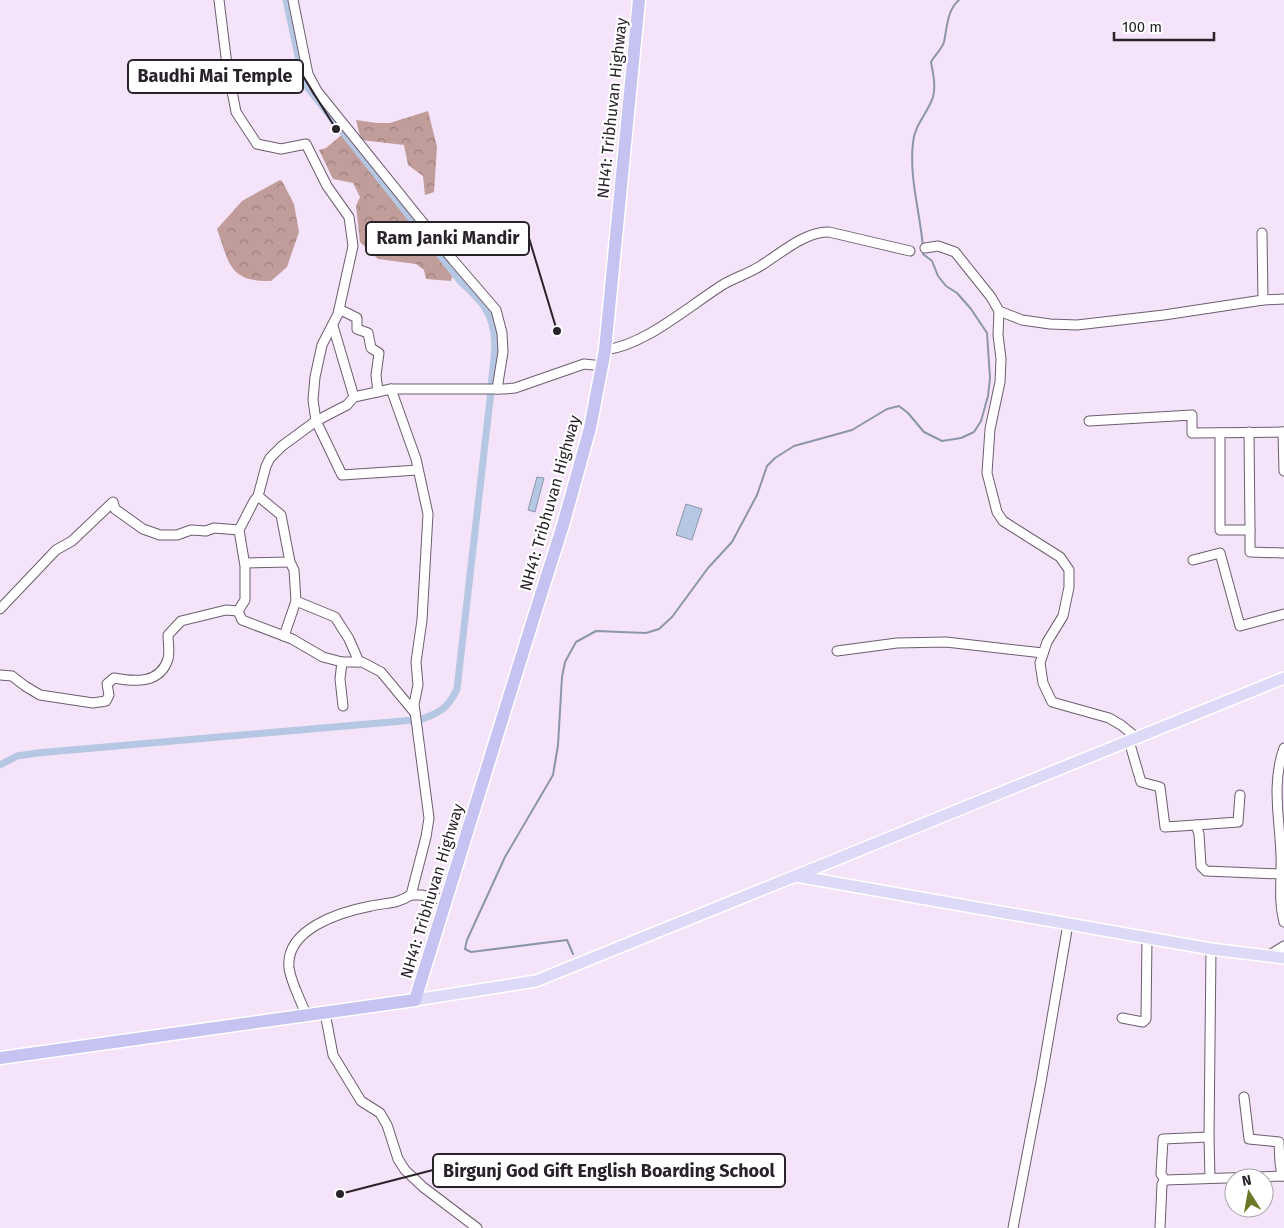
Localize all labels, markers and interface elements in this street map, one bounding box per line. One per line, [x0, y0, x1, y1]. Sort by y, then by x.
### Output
scale bar [1114, 10, 1214, 42]
street label: NH41: Tribhuvan Highway [593, 17, 631, 199]
text: 100 m [1122, 18, 1162, 36]
callout: Baudhi Mai Temple [128, 60, 303, 93]
text: Baudhi Mai Temple [138, 65, 293, 87]
callout: Ram Janki Mandir [366, 222, 529, 255]
text: Ram Janki Mandir [377, 227, 520, 249]
street label: NH41: Tribhuvan Highway [516, 413, 584, 593]
street label: NH41: Tribhuvan Highway [396, 801, 468, 981]
callout: Birgunj God Gift English Boarding School [433, 1154, 785, 1187]
text: Birgunj God Gift English Boarding School [443, 1160, 776, 1182]
north arrow [1224, 1168, 1274, 1218]
text: N [1240, 1171, 1253, 1190]

